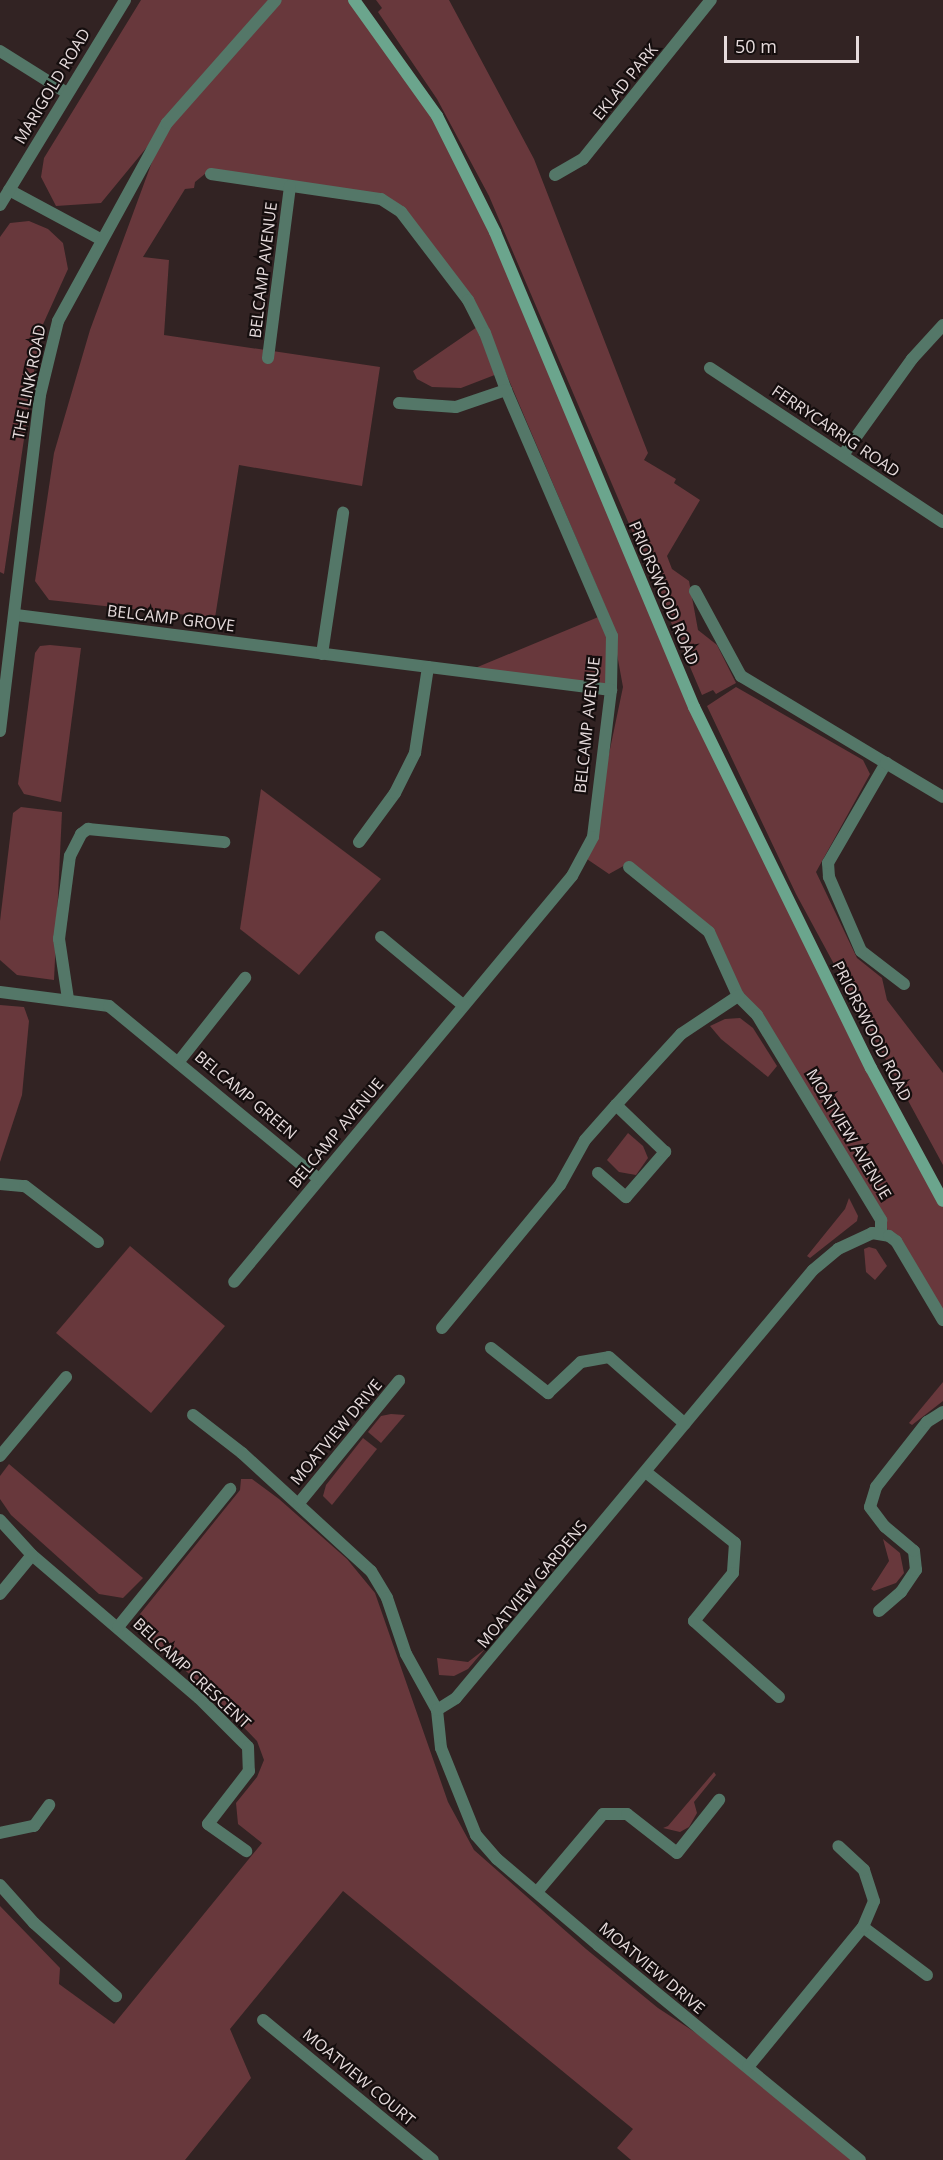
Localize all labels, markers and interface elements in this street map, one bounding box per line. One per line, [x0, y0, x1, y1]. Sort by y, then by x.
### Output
scale bar [727, 24, 862, 62]
street label: MARIGOLD ROAD [10, 25, 94, 147]
text: 50 m [735, 34, 777, 58]
street label: EKLAD PARK [588, 40, 662, 124]
street label: BELCAMP AVENUE [245, 201, 281, 339]
street label: THE LINK ROAD [8, 323, 50, 441]
street label: FERRYCARRIG ROAD [768, 381, 904, 481]
street label: PRIORSWOOD ROAD [625, 518, 703, 668]
street label: BELCAMP GROVE [106, 601, 236, 635]
street label: BELCAMP AVENUE [570, 656, 604, 794]
street label: PRIORSWOOD ROAD [828, 958, 916, 1104]
street label: BELCAMP GREEN [191, 1047, 301, 1143]
street label: MOATVIEW AVENUE [802, 1065, 896, 1203]
street label: BELCAMP AVENUE [285, 1074, 387, 1192]
street label: MOATVIEW DRIVE [286, 1375, 386, 1489]
street label: MOATVIEW GARDENS [473, 1516, 591, 1652]
street label: BELCAMP CRESCENT [129, 1614, 255, 1732]
street label: MOATVIEW DRIVE [595, 1918, 709, 2018]
street label: MOATVIEW COURT [299, 2025, 419, 2129]

